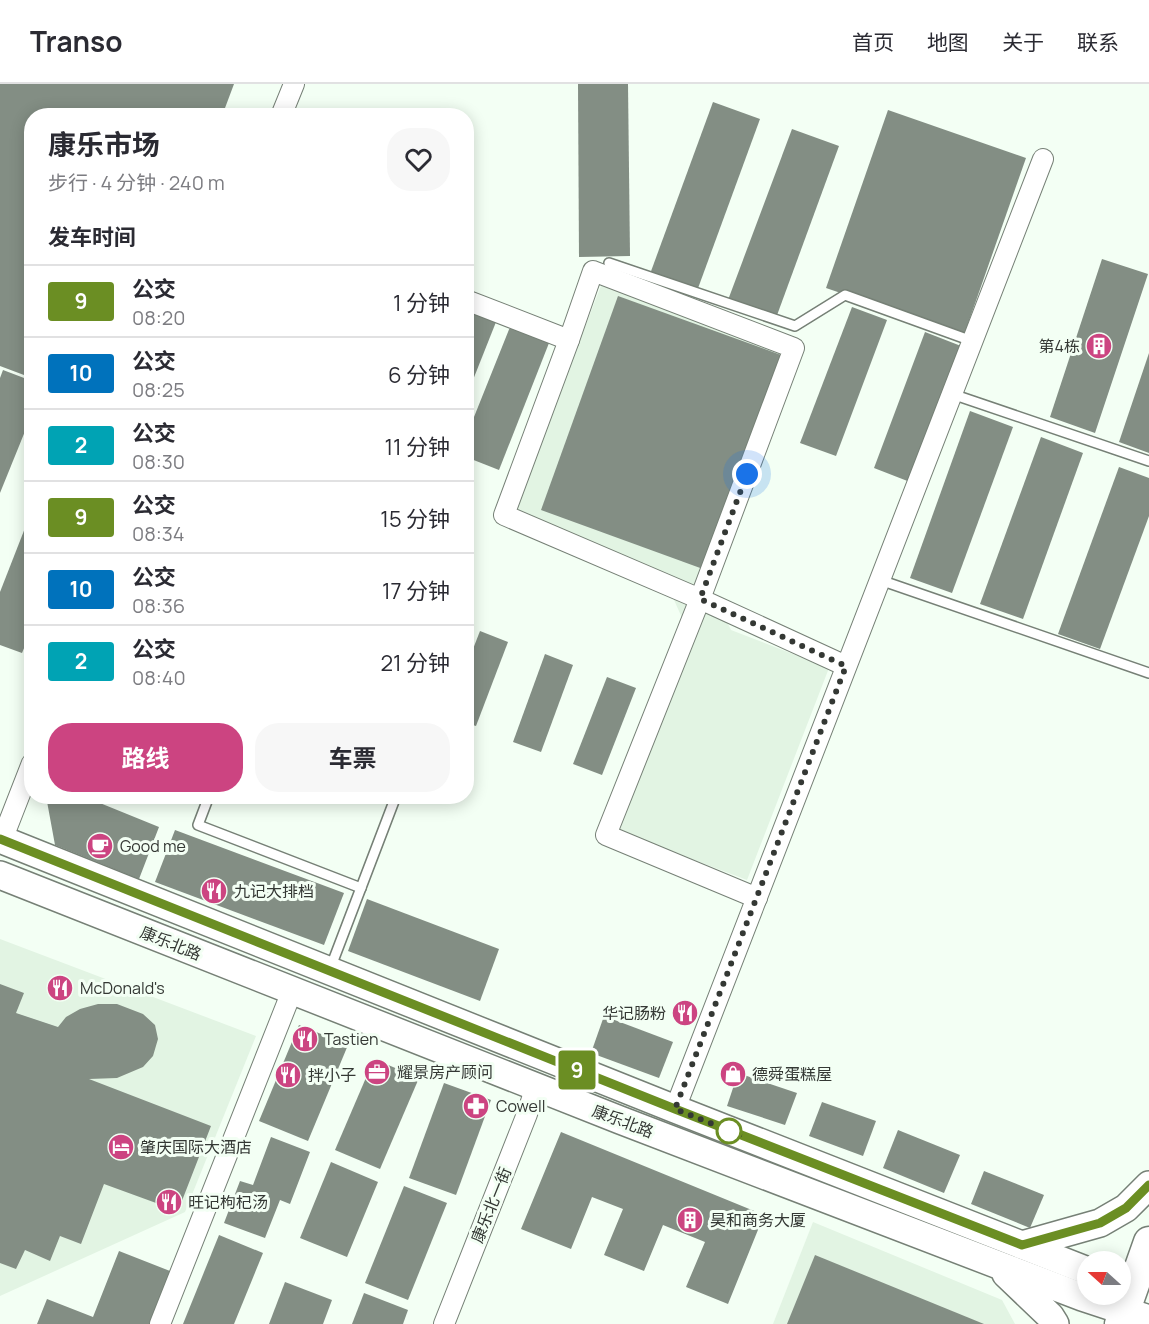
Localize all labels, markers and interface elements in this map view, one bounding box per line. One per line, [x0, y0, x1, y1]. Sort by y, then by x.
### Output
text: Transo [30, 22, 123, 60]
text: 首页 [852, 28, 894, 56]
text: 地图 [927, 28, 969, 56]
text: 关于 [1002, 28, 1044, 56]
text: 联系 [1077, 28, 1119, 56]
text: 康乐市场 [48, 125, 160, 163]
button: heart [387, 128, 450, 191]
text: 步行 · 4 分钟 · 240 m [48, 169, 225, 196]
text: 发车时间 [48, 222, 136, 252]
text: 公交 [132, 274, 176, 304]
text: 9 [74, 287, 88, 315]
text: 1 分钟 [393, 288, 450, 318]
text: 08:20 [132, 304, 185, 331]
building icon: 第4栋 [1084, 331, 1114, 361]
place label: 第4栋 [1039, 335, 1080, 357]
text: 公交 [132, 346, 176, 376]
text: 10 [69, 359, 93, 387]
text: 6 分钟 [388, 360, 450, 390]
text: 08:25 [132, 376, 185, 403]
text: 公交 [132, 418, 176, 448]
text: 2 [75, 431, 87, 459]
text: 11 分钟 [384, 432, 450, 462]
text: 08:30 [132, 448, 185, 475]
your location [732, 459, 762, 489]
text: 公交 [132, 490, 176, 520]
text: 9 [74, 503, 88, 531]
text: 15 分钟 [380, 504, 450, 534]
text: 08:34 [132, 520, 185, 547]
text: 公交 [132, 562, 176, 592]
text: 10 [69, 575, 93, 603]
text: 17 分钟 [382, 576, 450, 606]
text: 08:36 [132, 592, 185, 619]
text: 公交 [132, 634, 176, 664]
text: 2 [75, 647, 87, 675]
text: 21 分钟 [380, 648, 450, 678]
text: 08:40 [132, 664, 186, 691]
button: 路线 [48, 723, 243, 792]
button: 车票 [255, 723, 450, 792]
cafe icon: Good me [85, 831, 115, 861]
place label: Good me [120, 835, 186, 857]
restaurant icon: 九记大排档 [199, 876, 229, 906]
place label: 九记大排档 [234, 880, 314, 902]
street label: 康乐北路 [137, 921, 205, 965]
restaurant icon: McDonald's [45, 973, 75, 1003]
place label: McDonald's [80, 977, 165, 999]
restaurant icon: 华记肠粉 [670, 998, 700, 1028]
place label: 华记肠粉 [602, 1002, 666, 1024]
restaurant icon: Tastien [290, 1024, 320, 1054]
place label: Tastien [324, 1028, 378, 1050]
line badge: 9 [558, 1050, 596, 1090]
text: 9 [570, 1056, 584, 1084]
office icon: 耀景房产顾问 [362, 1057, 392, 1087]
shop icon: 德舜蛋糕屋 [718, 1059, 748, 1089]
restaurant icon: 拌小子 [273, 1060, 303, 1090]
place label: 耀景房产顾问 [397, 1061, 493, 1083]
place label: 德舜蛋糕屋 [752, 1063, 832, 1085]
place label: 拌小子 [308, 1064, 356, 1086]
pharmacy icon: Cowell [461, 1091, 491, 1121]
place label: Cowell [496, 1095, 545, 1117]
street label: 康乐北路 [589, 1099, 657, 1143]
unlabelled marker [716, 1118, 742, 1144]
hotel icon: 肇庆国际大酒店 [106, 1132, 136, 1162]
place label: 肇庆国际大酒店 [140, 1136, 252, 1158]
street label: 康乐北一街 [466, 1164, 516, 1246]
restaurant icon: 旺记枸杞汤 [154, 1187, 184, 1217]
place label: 旺记枸杞汤 [188, 1191, 268, 1213]
building icon: 昊和商务大厦 [675, 1205, 705, 1235]
place label: 昊和商务大厦 [710, 1209, 806, 1231]
north arrow [1077, 1251, 1131, 1305]
map controls [1077, 1251, 1131, 1305]

